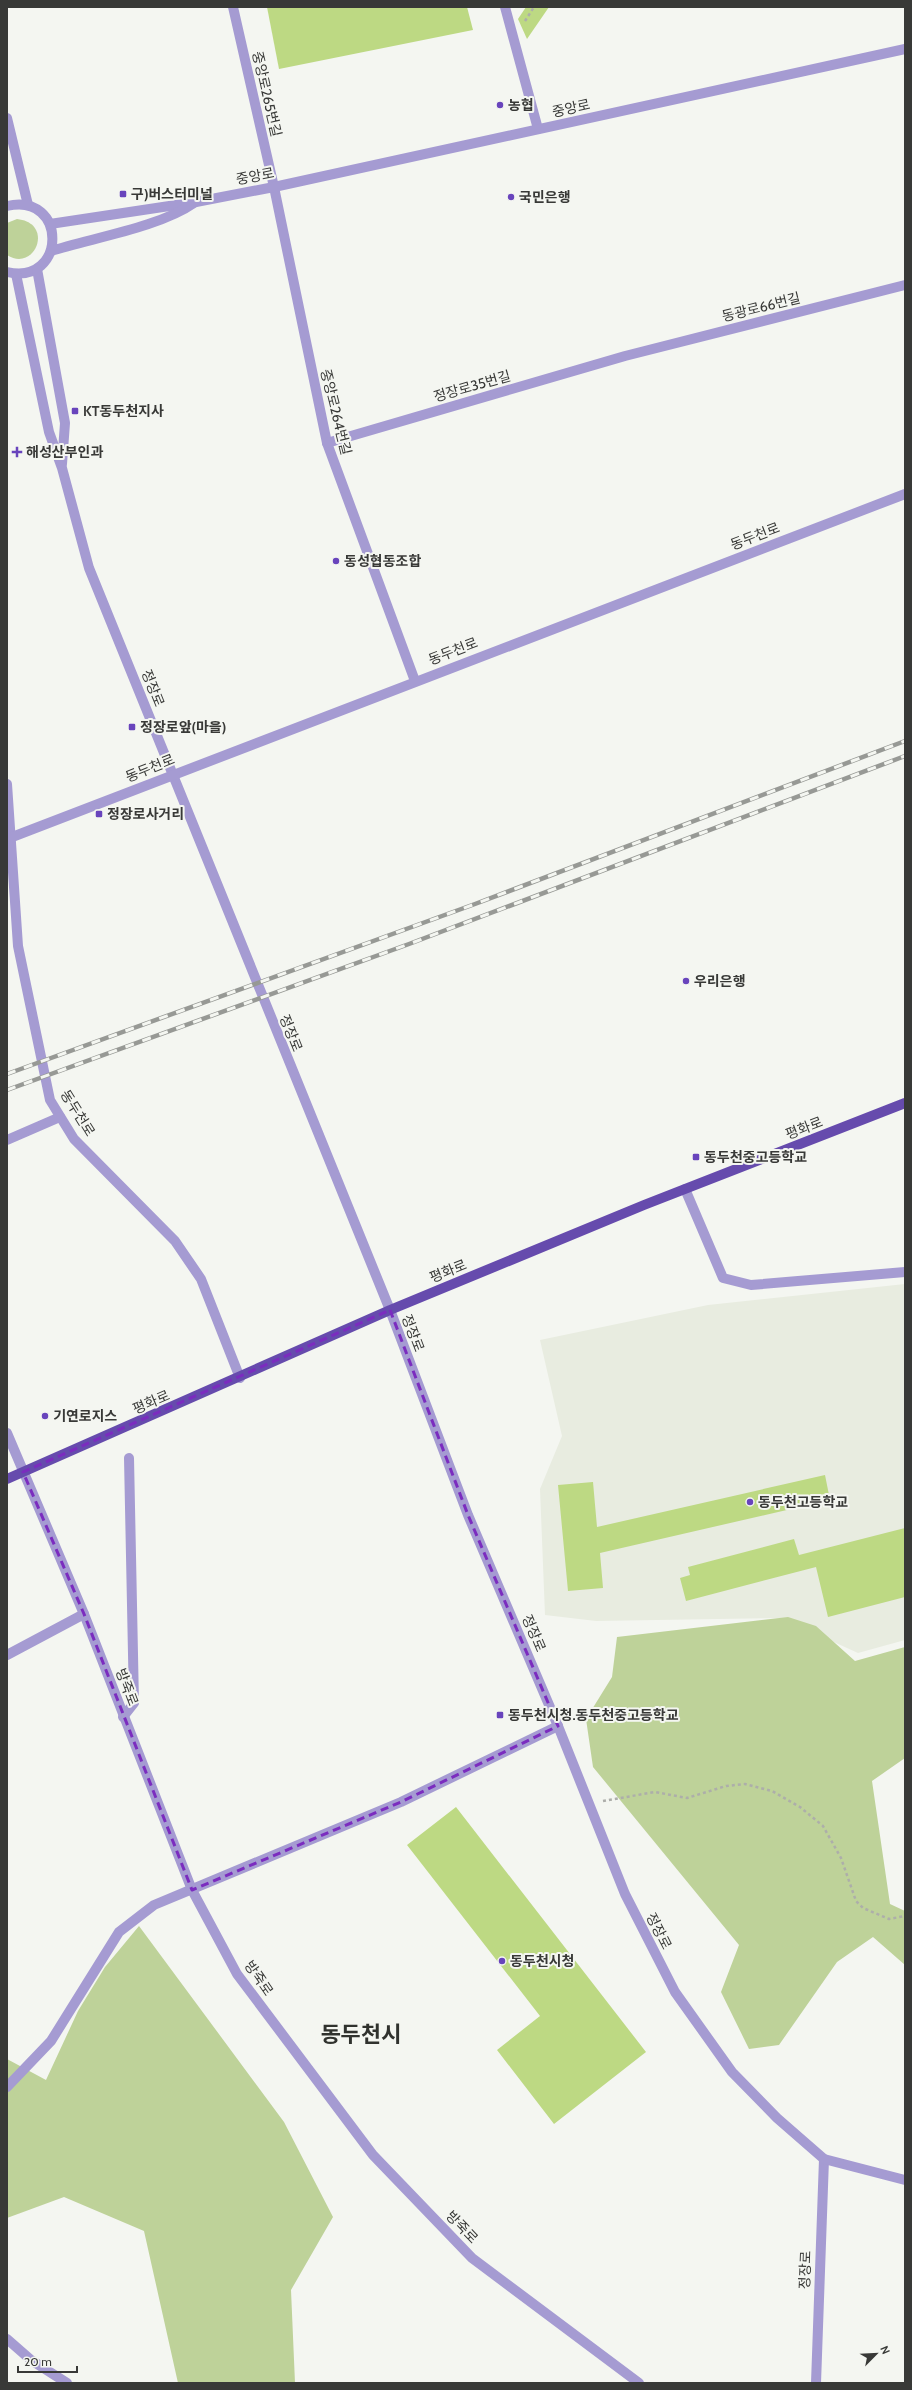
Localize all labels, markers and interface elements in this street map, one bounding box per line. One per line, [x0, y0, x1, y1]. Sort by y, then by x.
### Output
street label: 중앙로265번길 [248, 49, 286, 139]
street label: 중앙로 [550, 95, 592, 121]
place label: 농협 [508, 96, 534, 114]
marker: 농협 [495, 100, 505, 110]
street label: 중앙로 [234, 163, 276, 189]
place label: 구)버스터미널 [131, 185, 213, 203]
place label: 국민은행 [519, 188, 571, 206]
marker: 구)버스터미널 [118, 189, 128, 199]
marker: 국민은행 [506, 192, 516, 202]
street label: 동광로66번길 [720, 289, 802, 325]
street label: 정장로35번길 [431, 366, 513, 406]
street label: 중앙로264번길 [317, 367, 355, 457]
place label: KT동두천지사 [83, 402, 164, 420]
marker: KT동두천지사 [70, 406, 80, 416]
place label: 해성산부인과 [26, 443, 103, 461]
marker: 해성산부인과 [11, 446, 23, 458]
street label: 동두천로 [728, 518, 782, 554]
place label: 동성협동조합 [344, 552, 421, 570]
marker: 동성협동조합 [331, 556, 341, 566]
street label: 동두천로 [426, 633, 480, 669]
street label: 정장로 [137, 667, 169, 709]
place label: 정장로앞(마을) [140, 718, 226, 736]
marker: 정장로앞(마을) [127, 722, 137, 732]
street label: 동두천로 [123, 750, 177, 786]
place label: 정장로사거리 [107, 805, 184, 823]
marker: 정장로사거리 [94, 809, 104, 819]
place label: 우리은행 [694, 972, 746, 990]
marker: 우리은행 [681, 976, 691, 986]
street label: 정장로 [275, 1012, 307, 1054]
street label: 동두천로 [57, 1086, 99, 1140]
street label: 평화로 [783, 1113, 825, 1143]
place label: 동두천중고등학교 [704, 1148, 807, 1166]
marker: 동두천중고등학교 [691, 1152, 701, 1162]
street label: 평화로 [427, 1255, 469, 1287]
street label: 정장로 [398, 1312, 428, 1354]
street label: 평화로 [130, 1386, 172, 1418]
place label: 기연로지스 [53, 1407, 118, 1425]
marker: 기연로지스 [40, 1411, 50, 1421]
place label: 동두천고등학교 [758, 1493, 848, 1511]
marker: 동두천고등학교 [745, 1497, 755, 1507]
street label: 정장로 [518, 1612, 550, 1654]
street label: 방죽로 [112, 1666, 142, 1708]
place label: 동두천시청.동두천중고등학교 [508, 1706, 679, 1724]
marker: 동두천시청.동두천중고등학교 [495, 1710, 505, 1720]
street label: 정장로 [642, 1910, 676, 1952]
place label: 동두천시청 [510, 1952, 574, 1970]
marker: 동두천시청 [497, 1956, 507, 1966]
street label: 방죽로 [241, 1957, 278, 1999]
district label: 동두천시 [321, 2021, 401, 2048]
street label: 방죽로 [442, 2207, 482, 2247]
street label: 정장로 [795, 2250, 815, 2290]
north arrow [856, 2334, 896, 2374]
text: N [877, 2344, 893, 2356]
scale bar [18, 2348, 77, 2374]
text: 20 m [24, 2354, 52, 2369]

